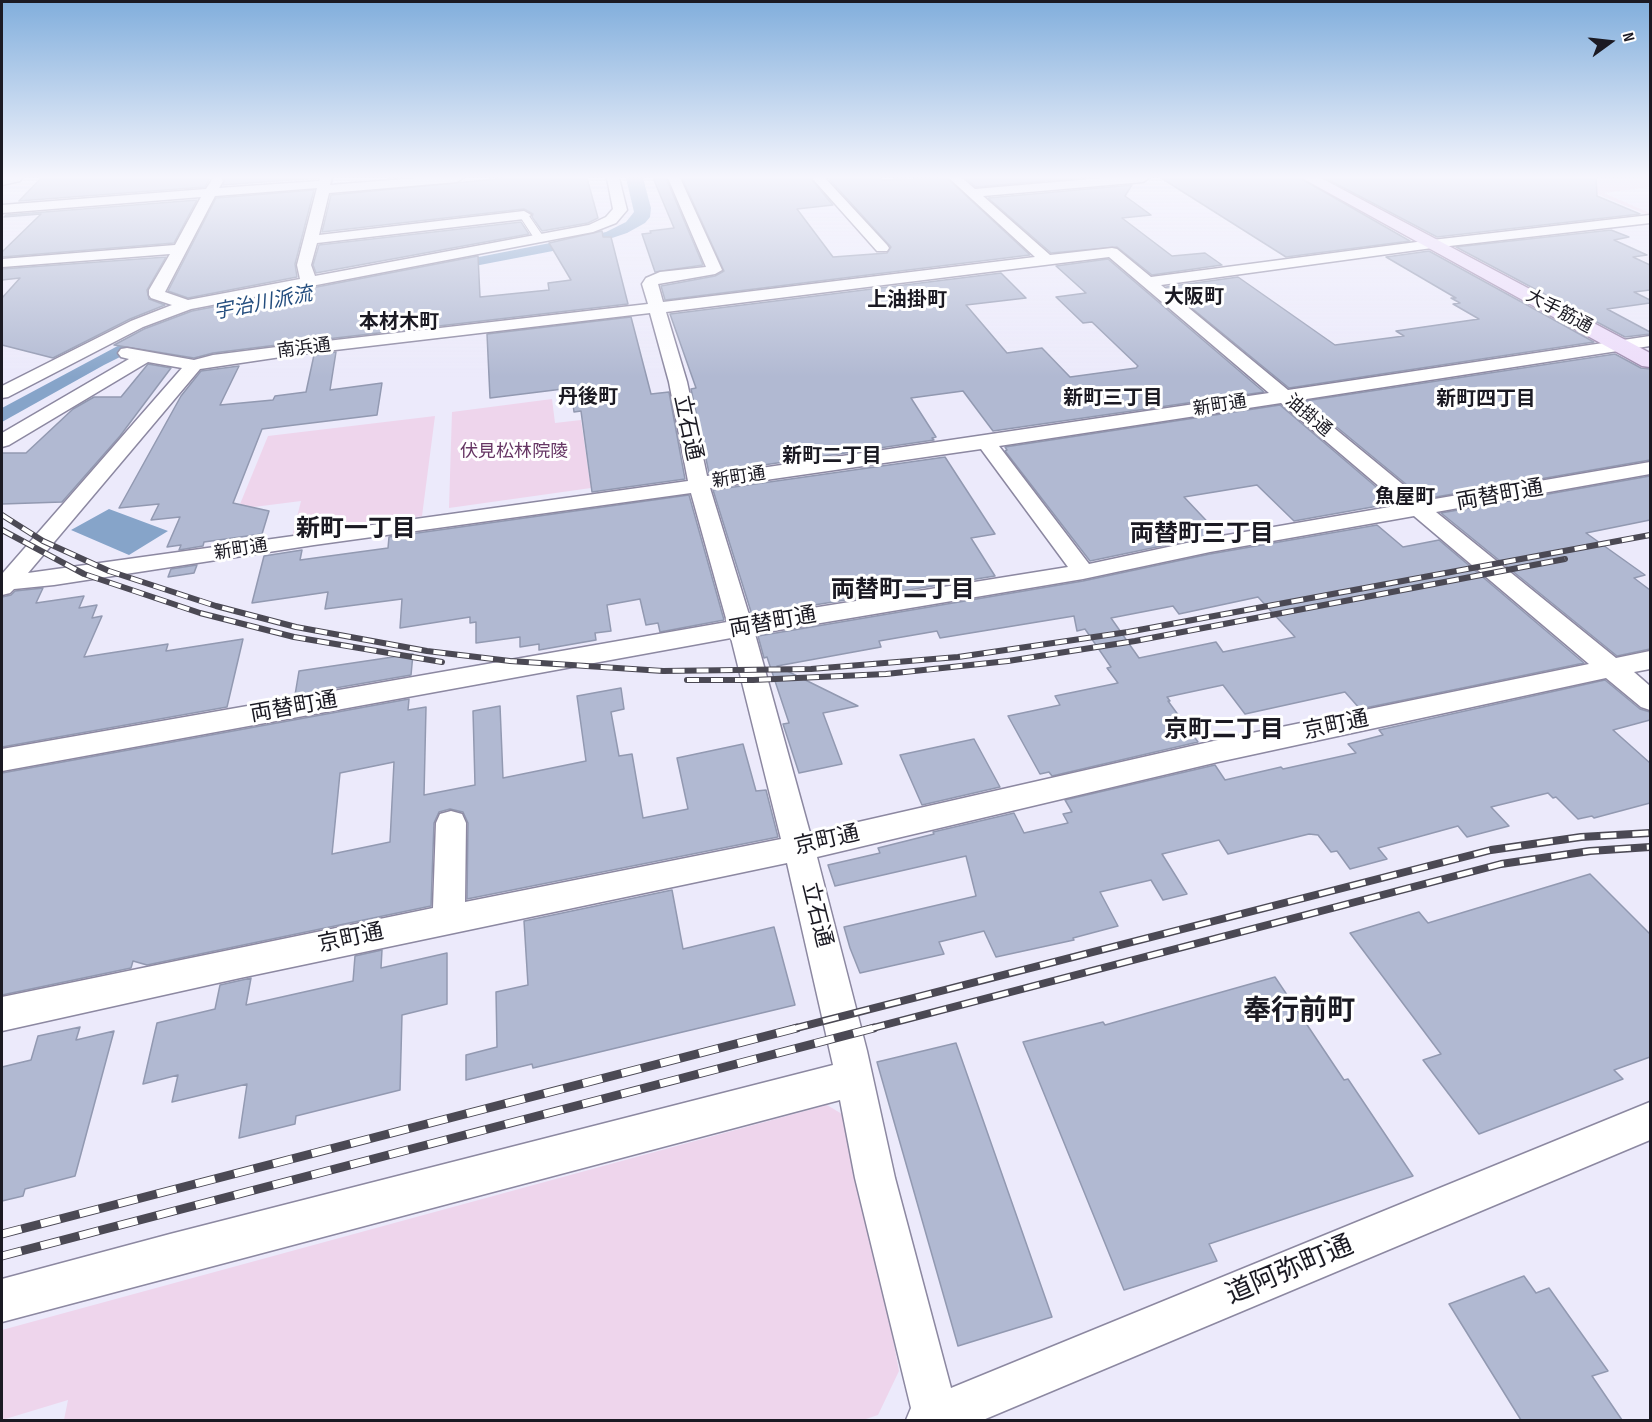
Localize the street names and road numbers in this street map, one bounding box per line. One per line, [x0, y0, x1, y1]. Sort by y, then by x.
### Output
street label: 大手筋通 [1522, 286, 1596, 338]
street label: 南浜通 [276, 335, 332, 363]
street label: 油掛通 [1280, 390, 1336, 442]
street label: 新町通 [1192, 391, 1248, 421]
street label: 立石通 [667, 393, 707, 463]
street label: 新町通 [711, 463, 767, 493]
street label: 両替町通 [1454, 475, 1546, 517]
street label: 新町通 [213, 535, 269, 565]
street label: 両替町通 [727, 602, 819, 644]
street label: 両替町通 [248, 687, 340, 729]
street label: 京町通 [1301, 706, 1371, 746]
street label: 京町通 [792, 821, 862, 861]
street label: 立石通 [795, 880, 837, 950]
street label: 京町通 [316, 919, 386, 959]
street label: 道阿弥町通 [1222, 1230, 1358, 1312]

